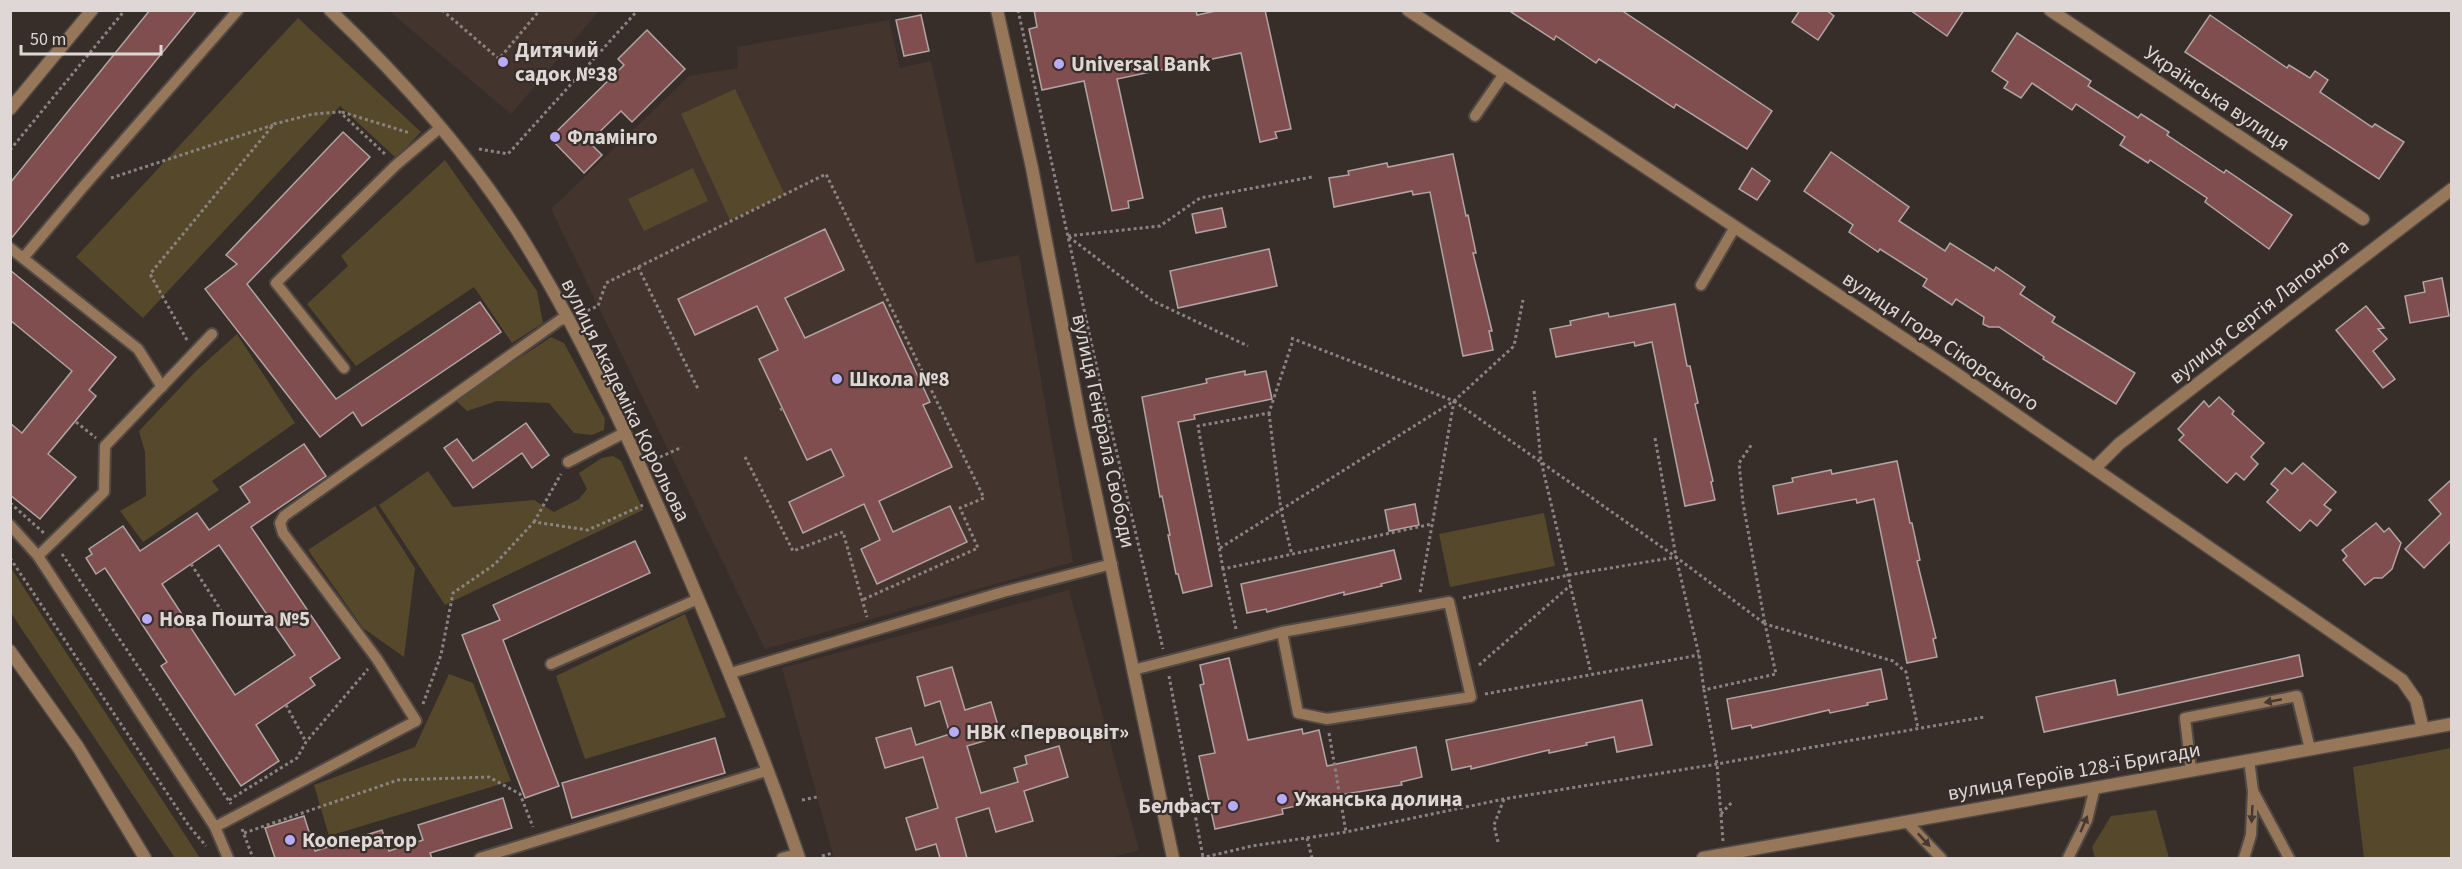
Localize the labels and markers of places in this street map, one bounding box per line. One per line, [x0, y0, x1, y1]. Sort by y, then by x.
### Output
place label: Дитячий садок №38 [515, 35, 618, 89]
place label: Universal Bank [1071, 49, 1211, 79]
marker: Дитячий садок №38 [496, 55, 510, 69]
marker: Universal Bank [1052, 57, 1066, 71]
place label: Фламінго [567, 122, 658, 152]
marker: Фламінго [548, 130, 562, 144]
place label: Школа №8 [849, 364, 950, 394]
marker: Школа №8 [830, 372, 844, 386]
place label: Нова Пошта №5 [159, 604, 310, 634]
marker: Нова Пошта №5 [140, 612, 154, 626]
place label: НВК «Первоцвіт» [966, 717, 1129, 747]
marker: НВК «Первоцвіт» [947, 725, 961, 739]
place label: Ужанська долина [1294, 784, 1463, 814]
place label: Белфаст [1138, 791, 1221, 821]
marker: Ужанська долина [1275, 792, 1289, 806]
marker: Белфаст [1226, 799, 1240, 813]
place label: Кооператор [302, 825, 417, 855]
marker: Кооператор [283, 833, 297, 847]

